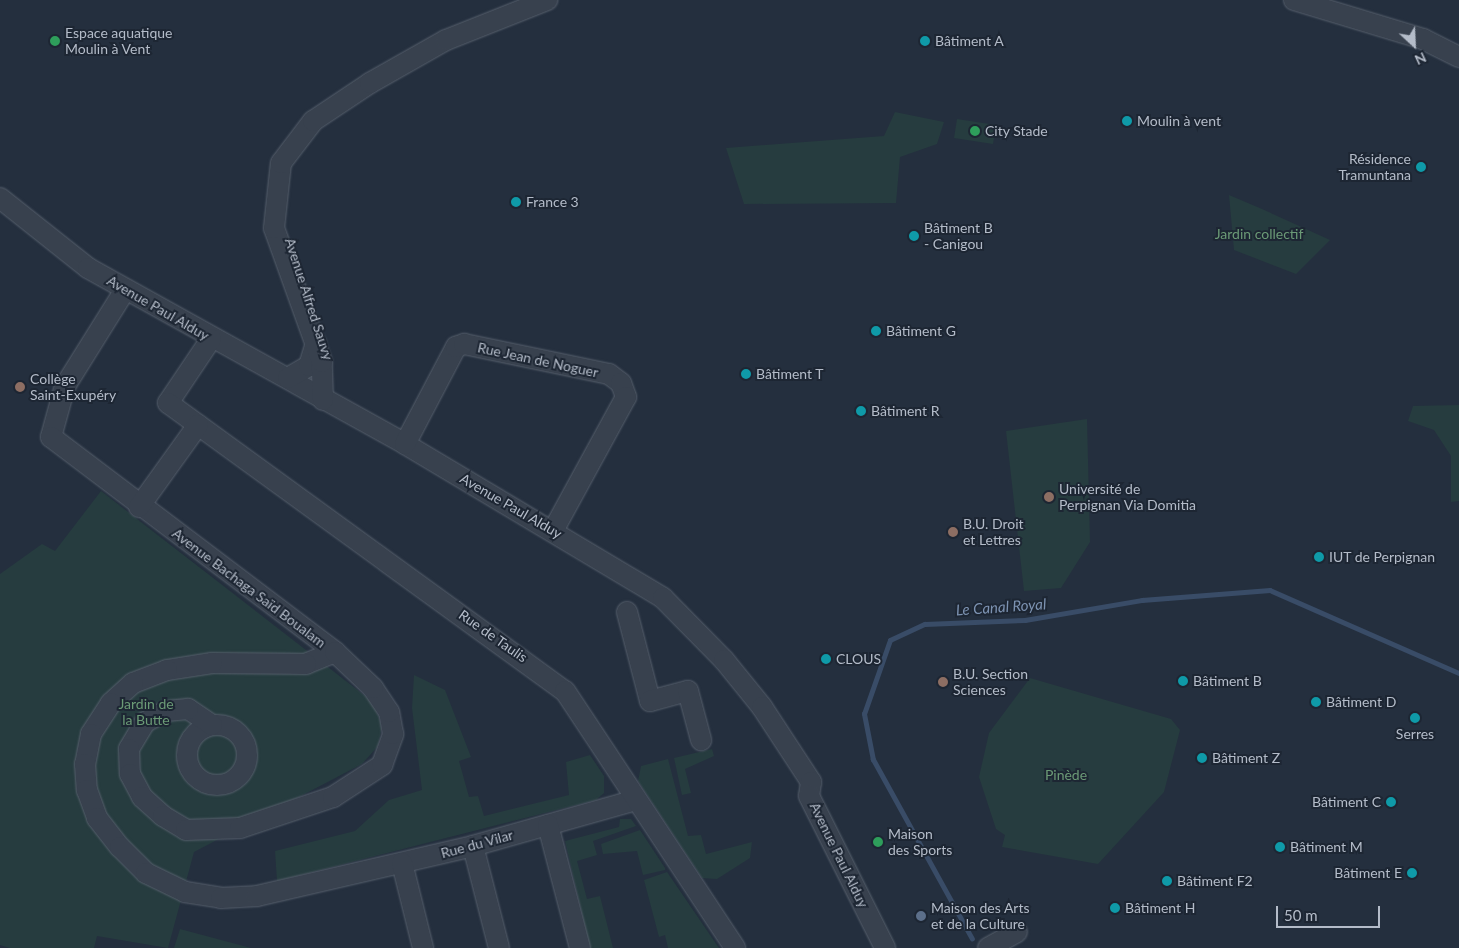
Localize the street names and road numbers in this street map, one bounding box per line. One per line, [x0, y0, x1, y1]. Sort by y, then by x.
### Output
street label: Avenue Alfred Sauvy [281, 236, 337, 362]
street label: Avenue Paul Alduy [104, 272, 212, 344]
street label: Rue Jean de Noguer [476, 339, 600, 381]
street label: Avenue Paul Alduy [457, 470, 565, 542]
street label: Avenue Bachaga Saïd Boualam [169, 525, 329, 651]
street label: Rue de Taulis [455, 606, 531, 666]
street label: Avenue Paul Alduy [806, 799, 872, 911]
street label: Rue du Vilar [439, 826, 515, 862]

